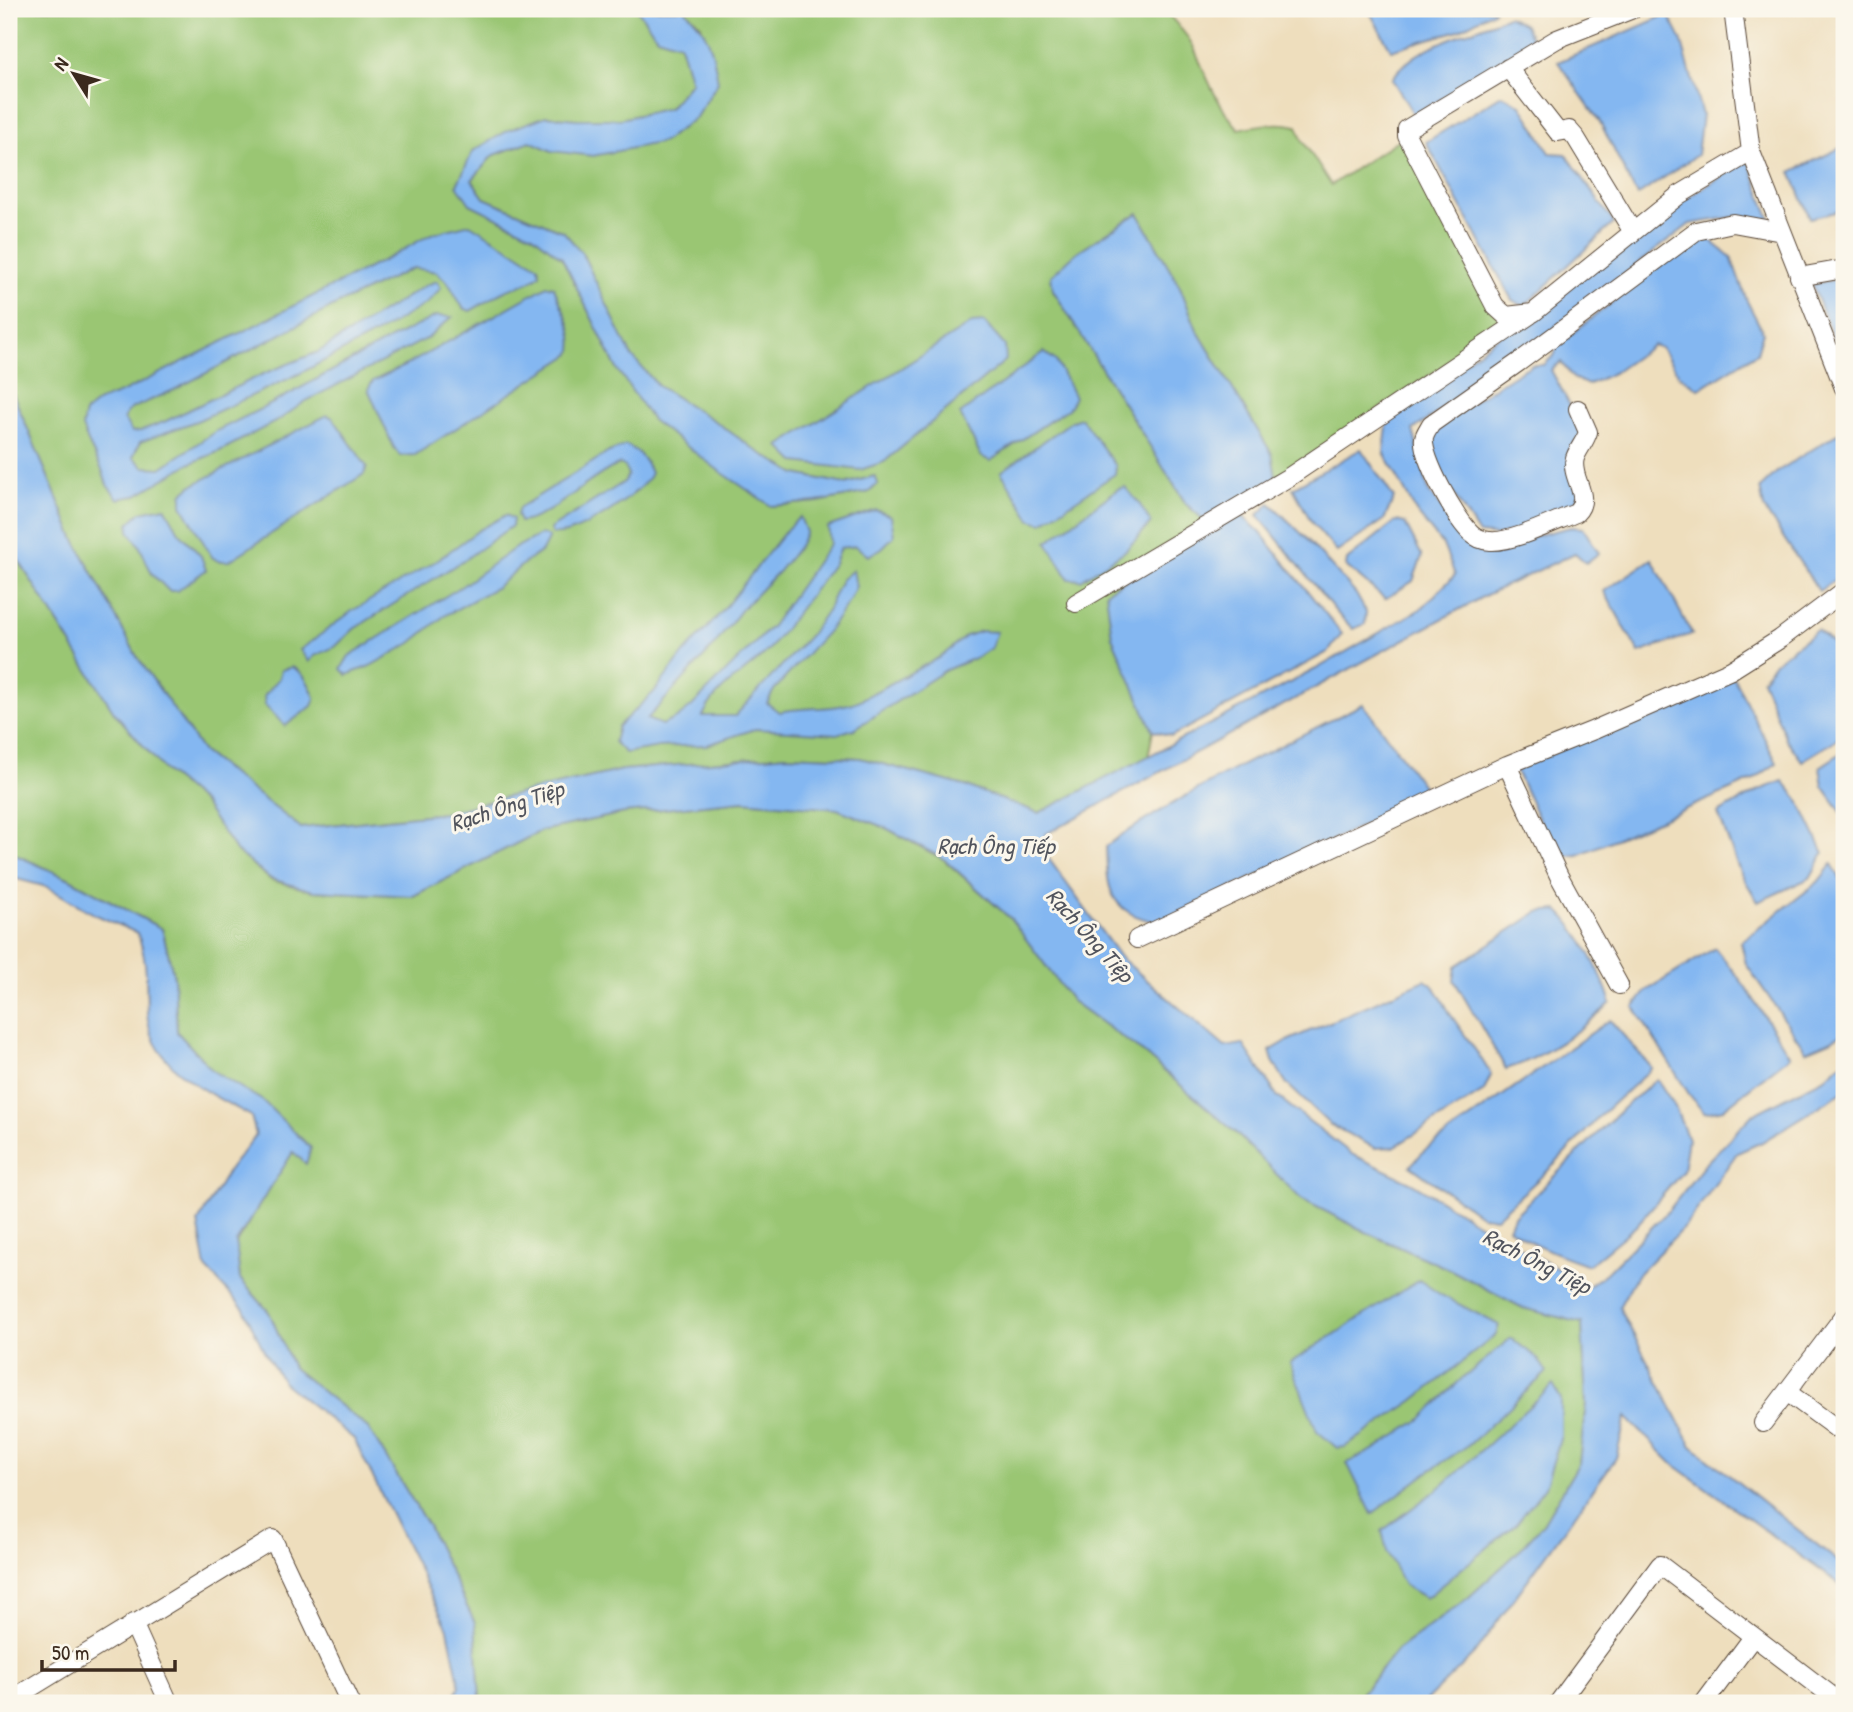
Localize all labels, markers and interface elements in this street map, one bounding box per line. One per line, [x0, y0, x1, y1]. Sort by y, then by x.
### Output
north arrow [38, 38, 108, 108]
text: N [47, 52, 74, 76]
water label: Rạch Ông Tiệp [446, 772, 570, 839]
water label: Rạch Ông Tiếp [938, 830, 1057, 862]
water label: Rạch Ông Tiệp [1039, 881, 1142, 991]
water label: Rạch Ông Tiệp [1478, 1220, 1598, 1303]
scale bar [42, 1628, 175, 1672]
text: 50 m [52, 1638, 89, 1667]

